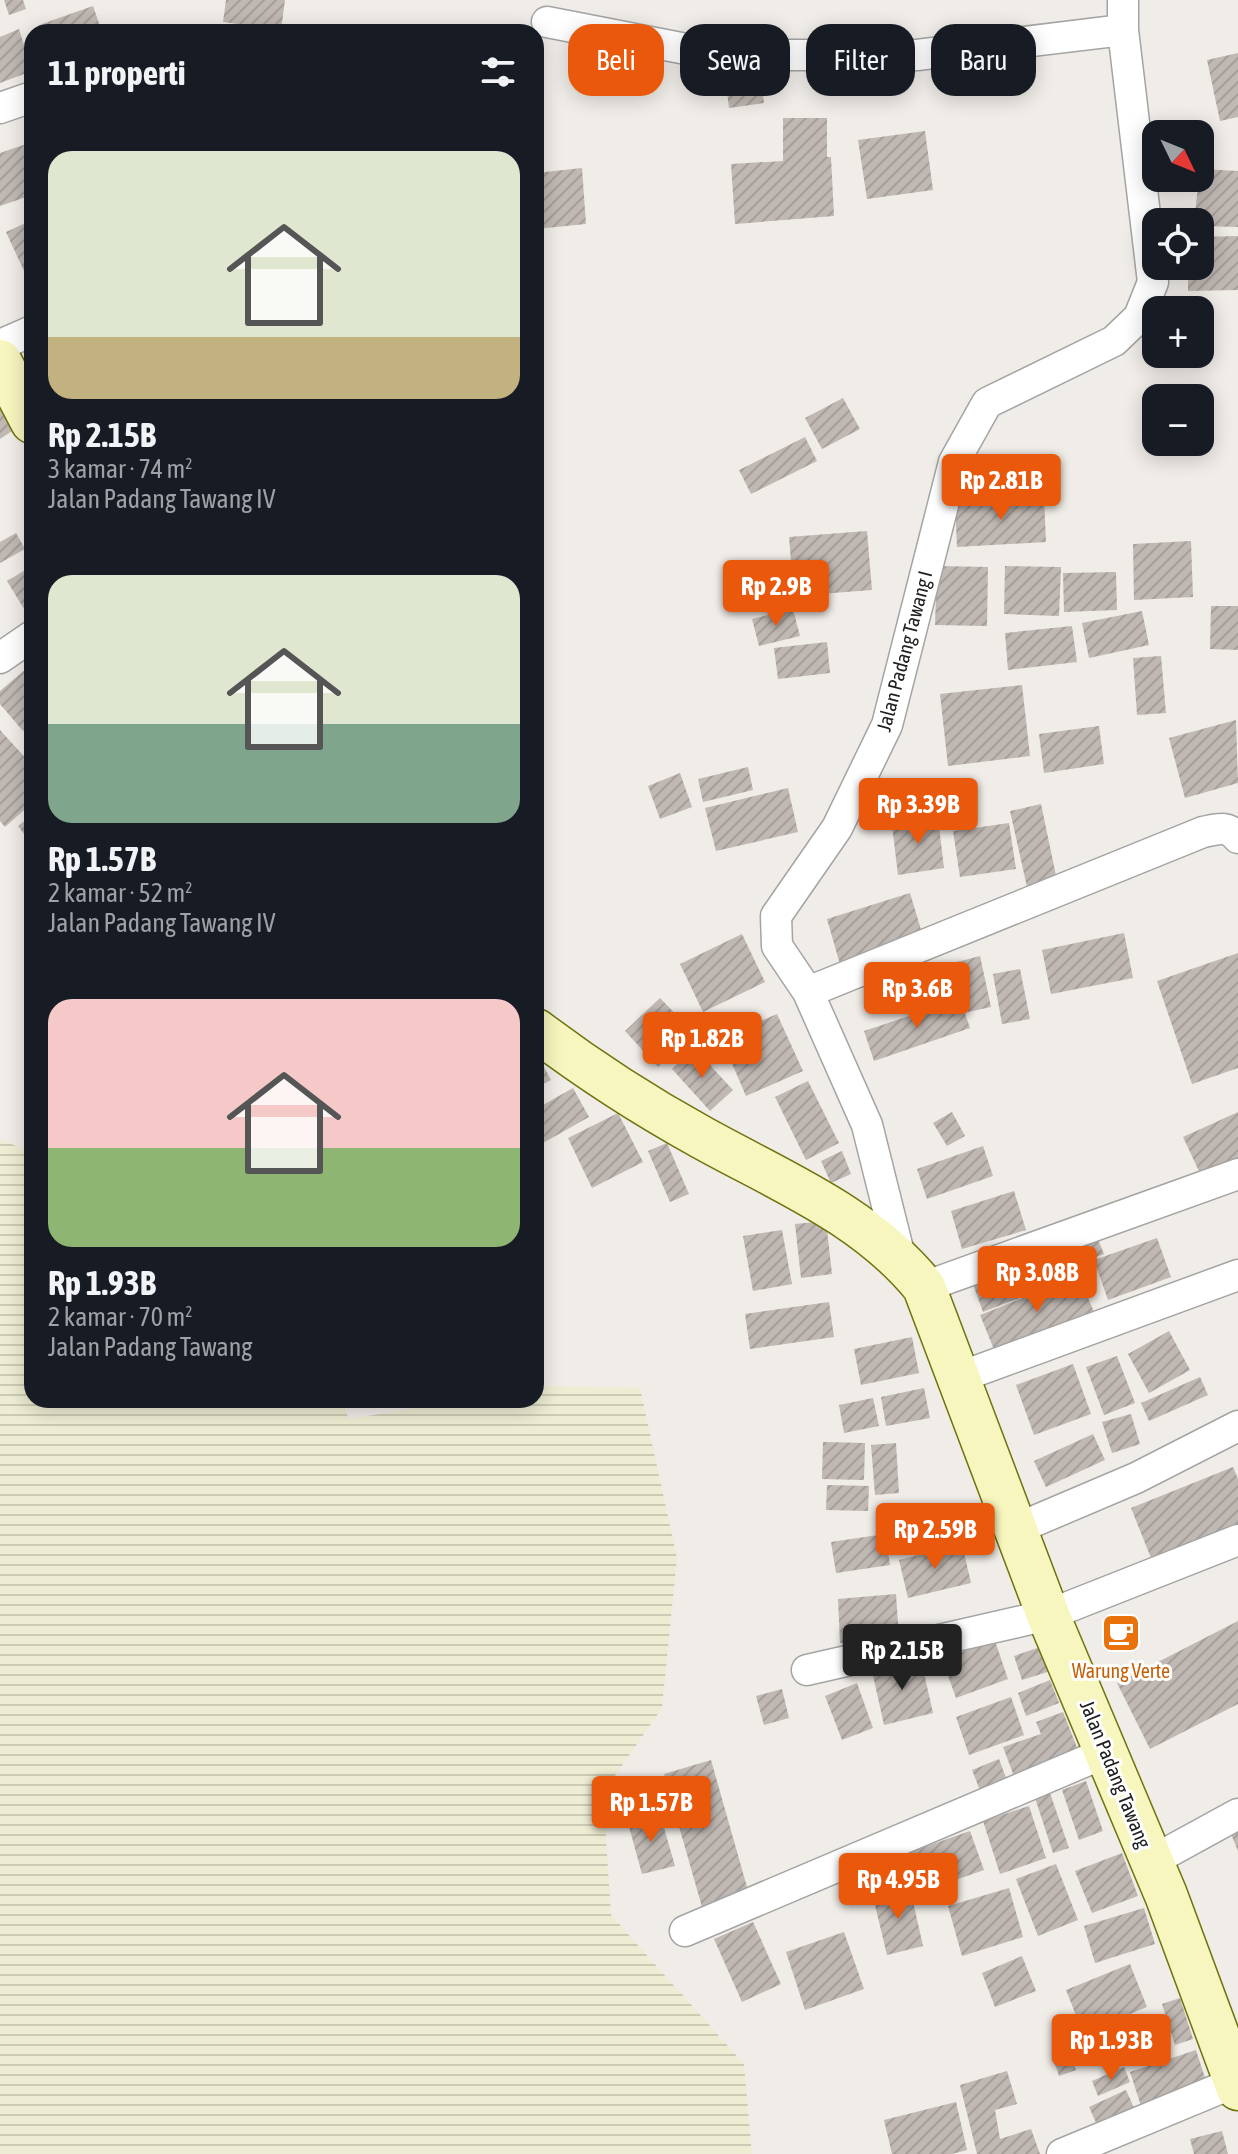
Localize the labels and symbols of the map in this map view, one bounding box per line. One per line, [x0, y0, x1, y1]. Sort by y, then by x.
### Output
north arrow [1142, 120, 1214, 192]
pin: Rp 2.81B [918, 454, 1084, 522]
pin: Rp 2.9B [702, 560, 850, 628]
street label: Jalan Padang Tawang I [872, 568, 936, 734]
pin: Rp 3.39B [835, 778, 1001, 846]
pin: Rp 3.6B [843, 962, 991, 1030]
pin: Rp 1.82B [619, 1012, 785, 1080]
pin: Rp 3.08B [954, 1246, 1120, 1314]
pin: Rp 2.59B [852, 1503, 1018, 1571]
cafe icon: Warung Verte [1100, 1612, 1142, 1654]
pin: Rp 2.15B [819, 1624, 985, 1692]
place label: Warung Verte [1072, 1659, 1170, 1682]
street label: Jalan Padang Tawang [1076, 1697, 1156, 1852]
pin: Rp 1.57B [568, 1776, 734, 1844]
pin: Rp 4.95B [815, 1853, 981, 1921]
pin: Rp 1.93B [1028, 2014, 1194, 2082]

